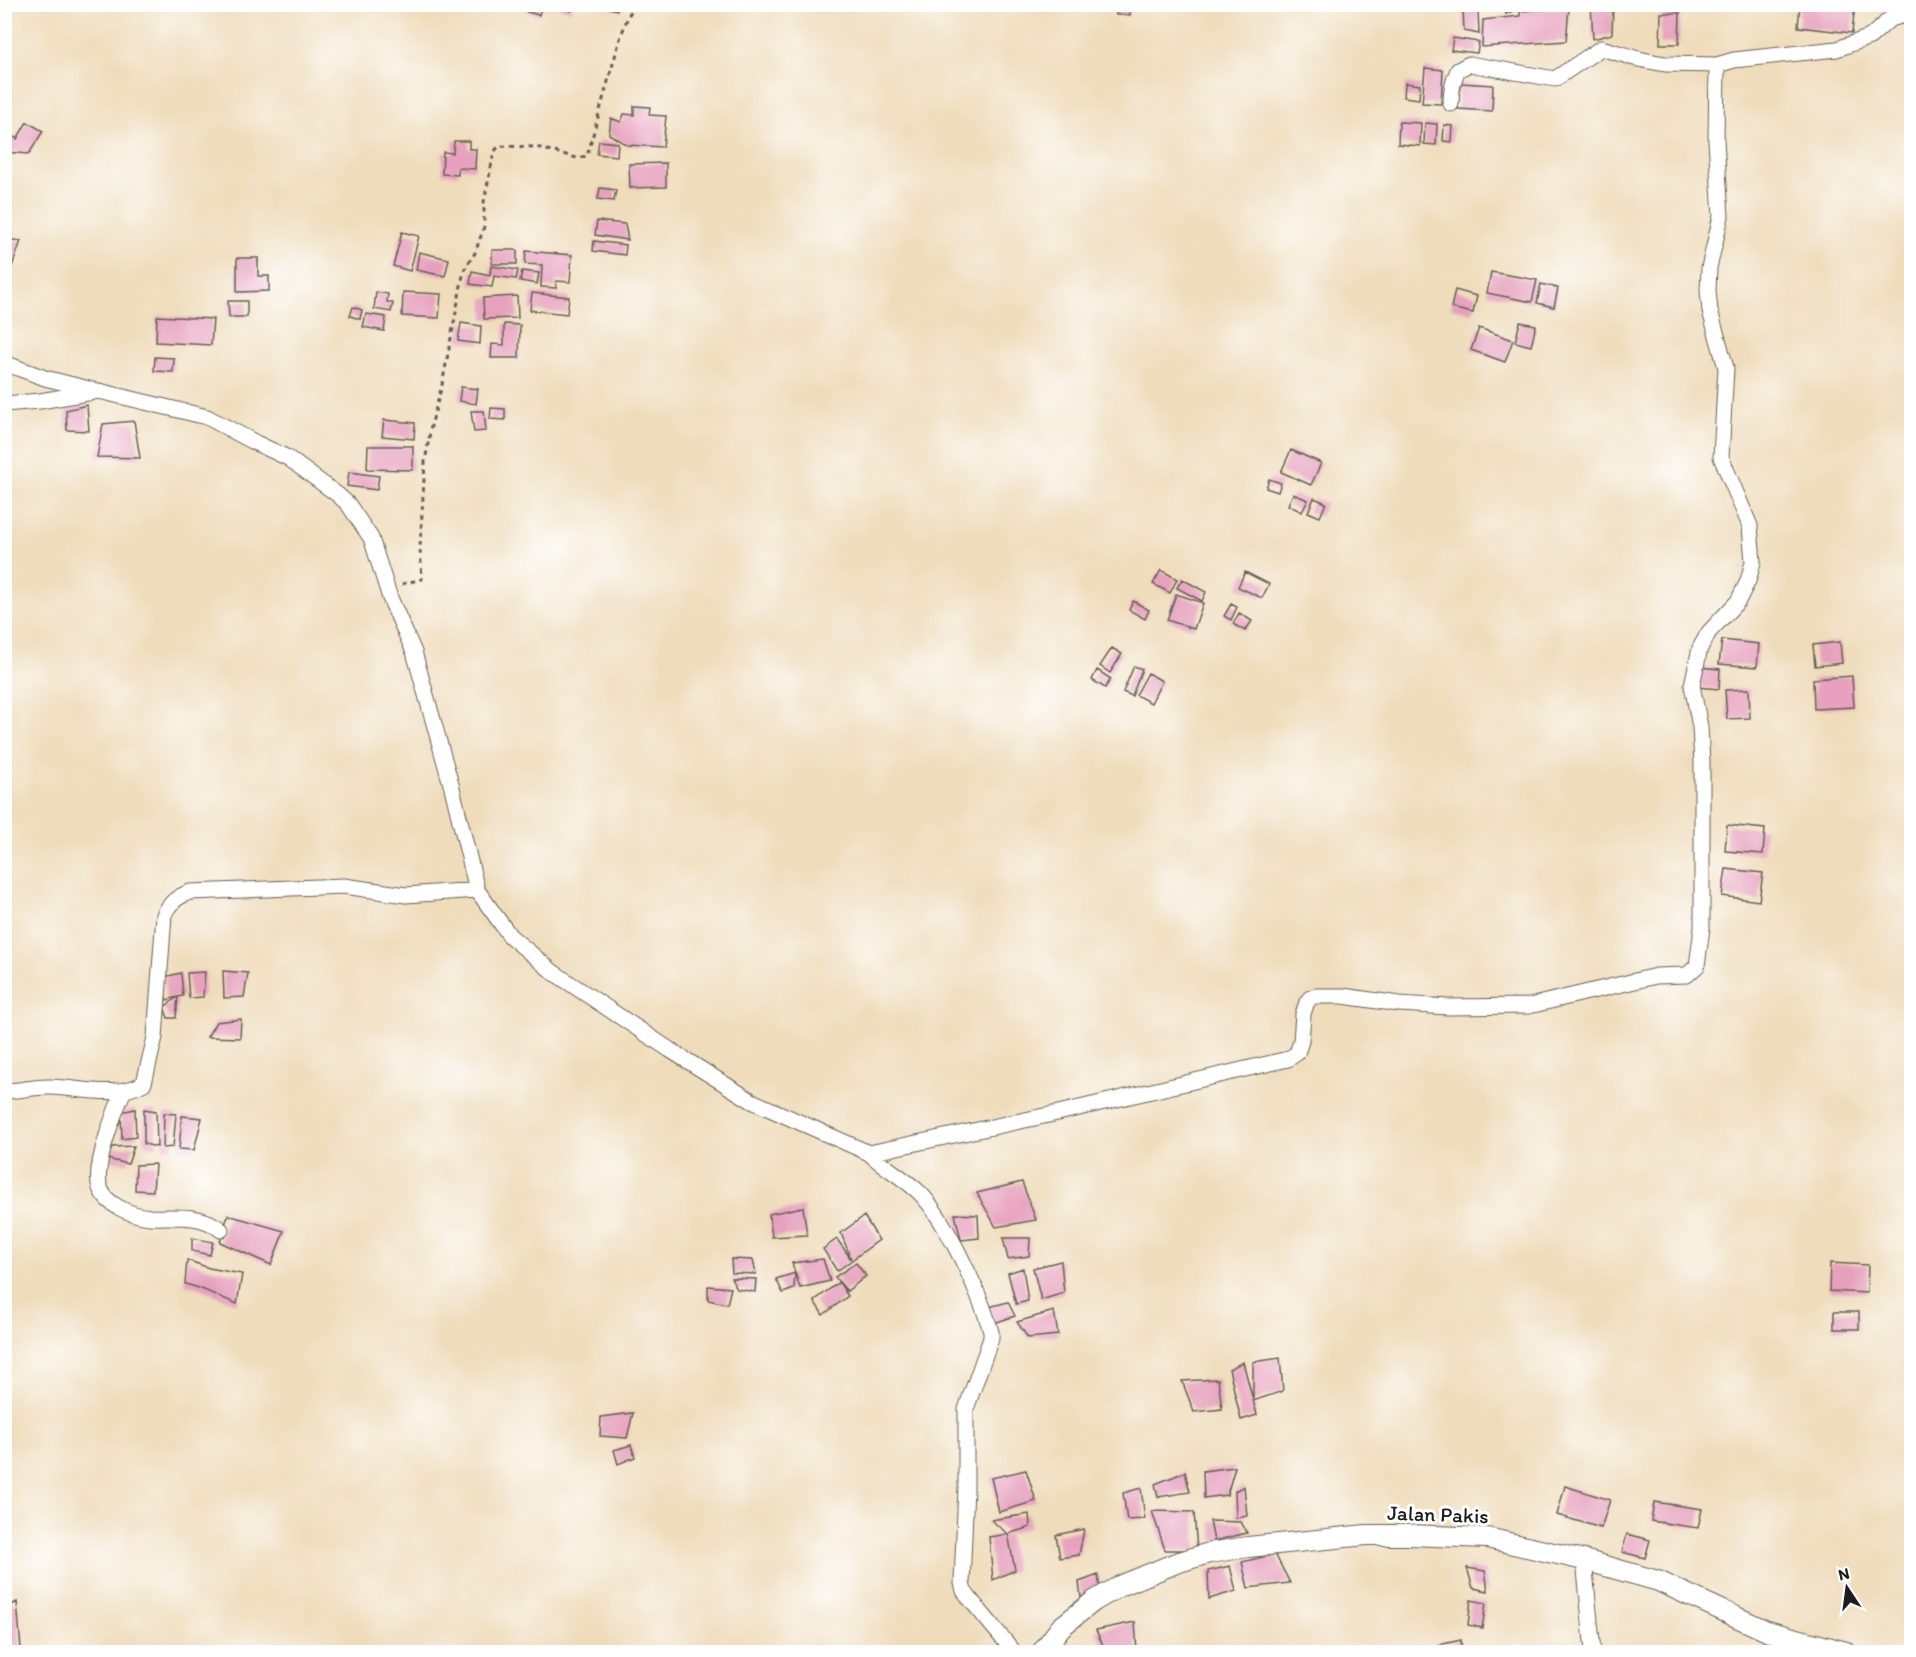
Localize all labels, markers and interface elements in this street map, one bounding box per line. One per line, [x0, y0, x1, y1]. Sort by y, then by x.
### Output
street label: Jalan Pakis [1387, 1500, 1489, 1528]
north arrow [1817, 1558, 1877, 1618]
text: N [1836, 1563, 1851, 1584]

